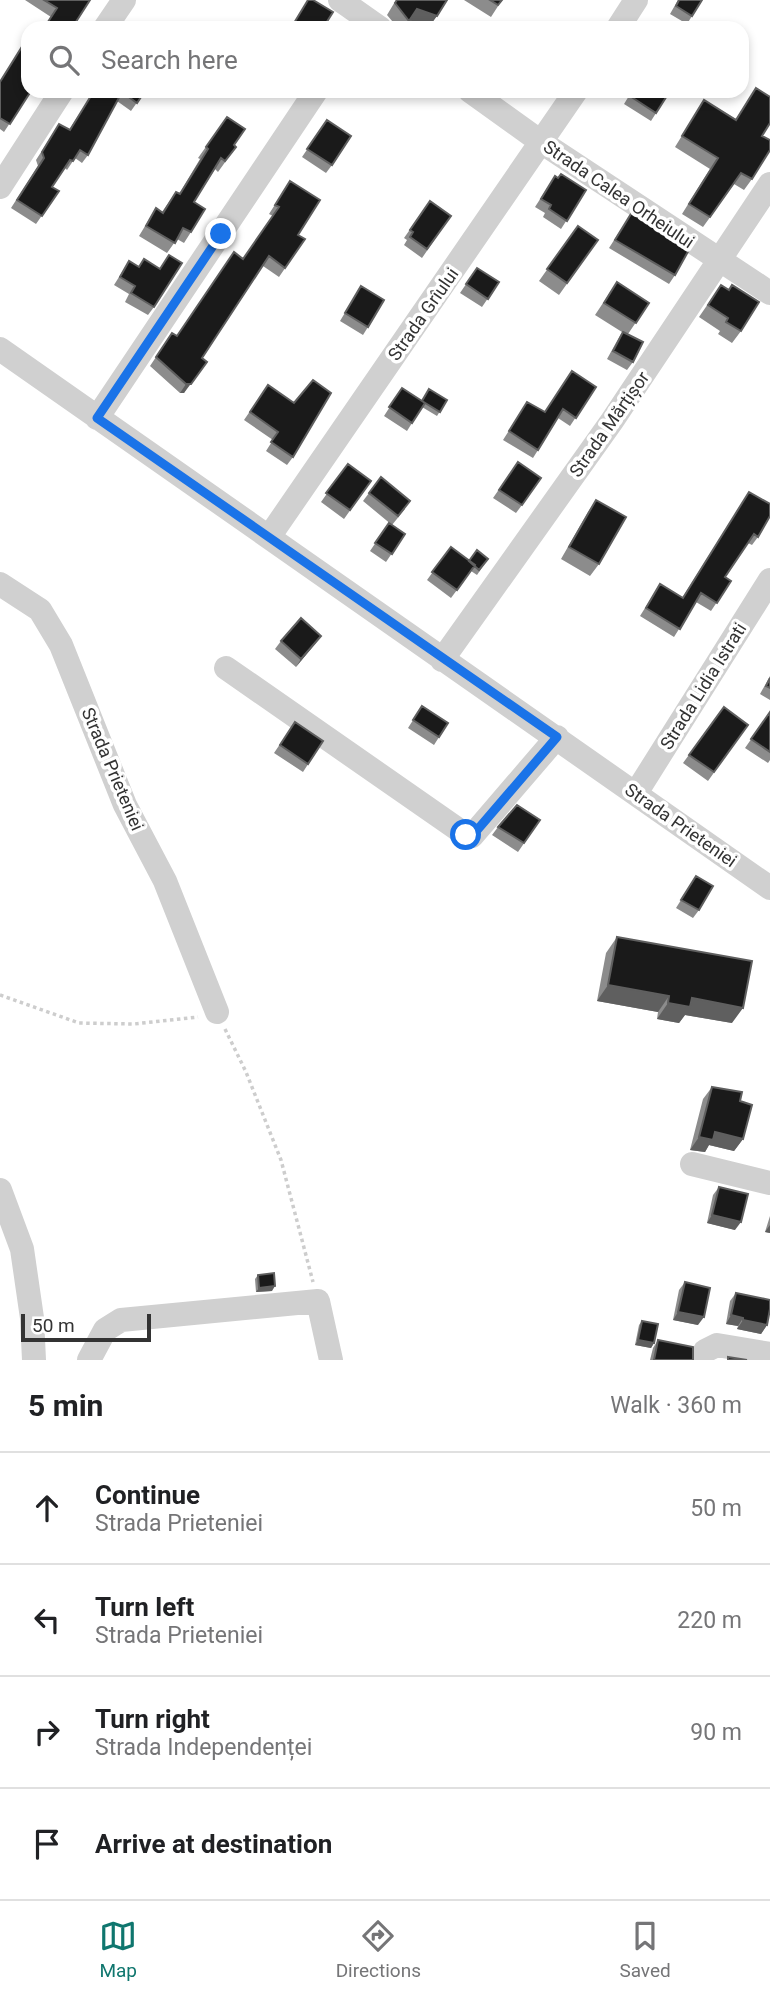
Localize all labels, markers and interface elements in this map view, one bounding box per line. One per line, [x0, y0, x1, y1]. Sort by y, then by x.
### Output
search box [21, 21, 749, 98]
icon: search [45, 41, 83, 79]
text: Search here [101, 45, 238, 75]
street label: Strada Calea Orheiului [540, 136, 698, 252]
route end [205, 218, 236, 249]
street label: Strada Grîului [383, 264, 463, 364]
street label: Strada Mărțișor [565, 367, 654, 481]
street label: Strada Lidia Istrati [656, 619, 750, 753]
street label: Strada Prieteniei [78, 704, 148, 834]
street label: Strada Prieteniei [621, 779, 741, 871]
route start [450, 819, 481, 850]
scale bar [21, 1311, 150, 1343]
text: 50 m [32, 1314, 75, 1337]
text: 5 min [28, 1388, 103, 1423]
text: Walk · 360 m [610, 1392, 742, 1419]
text: Continue [95, 1480, 200, 1510]
icon: ahead [28, 1489, 66, 1527]
text: 50 m [690, 1495, 742, 1522]
text: Strada Prieteniei [95, 1510, 263, 1537]
text: Turn left [95, 1592, 194, 1622]
icon: left [28, 1601, 66, 1639]
text: 220 m [677, 1607, 742, 1634]
text: Strada Prieteniei [95, 1622, 263, 1649]
text: Turn right [95, 1704, 210, 1734]
icon: right [28, 1713, 66, 1751]
text: 90 m [690, 1719, 742, 1746]
text: Strada Independenței [95, 1734, 312, 1761]
icon: arrive [28, 1825, 66, 1863]
text: Arrive at destination [95, 1829, 332, 1859]
tab: Map [99, 1917, 137, 1982]
tab: Directions [336, 1917, 421, 1982]
tab: Saved [619, 1917, 671, 1982]

